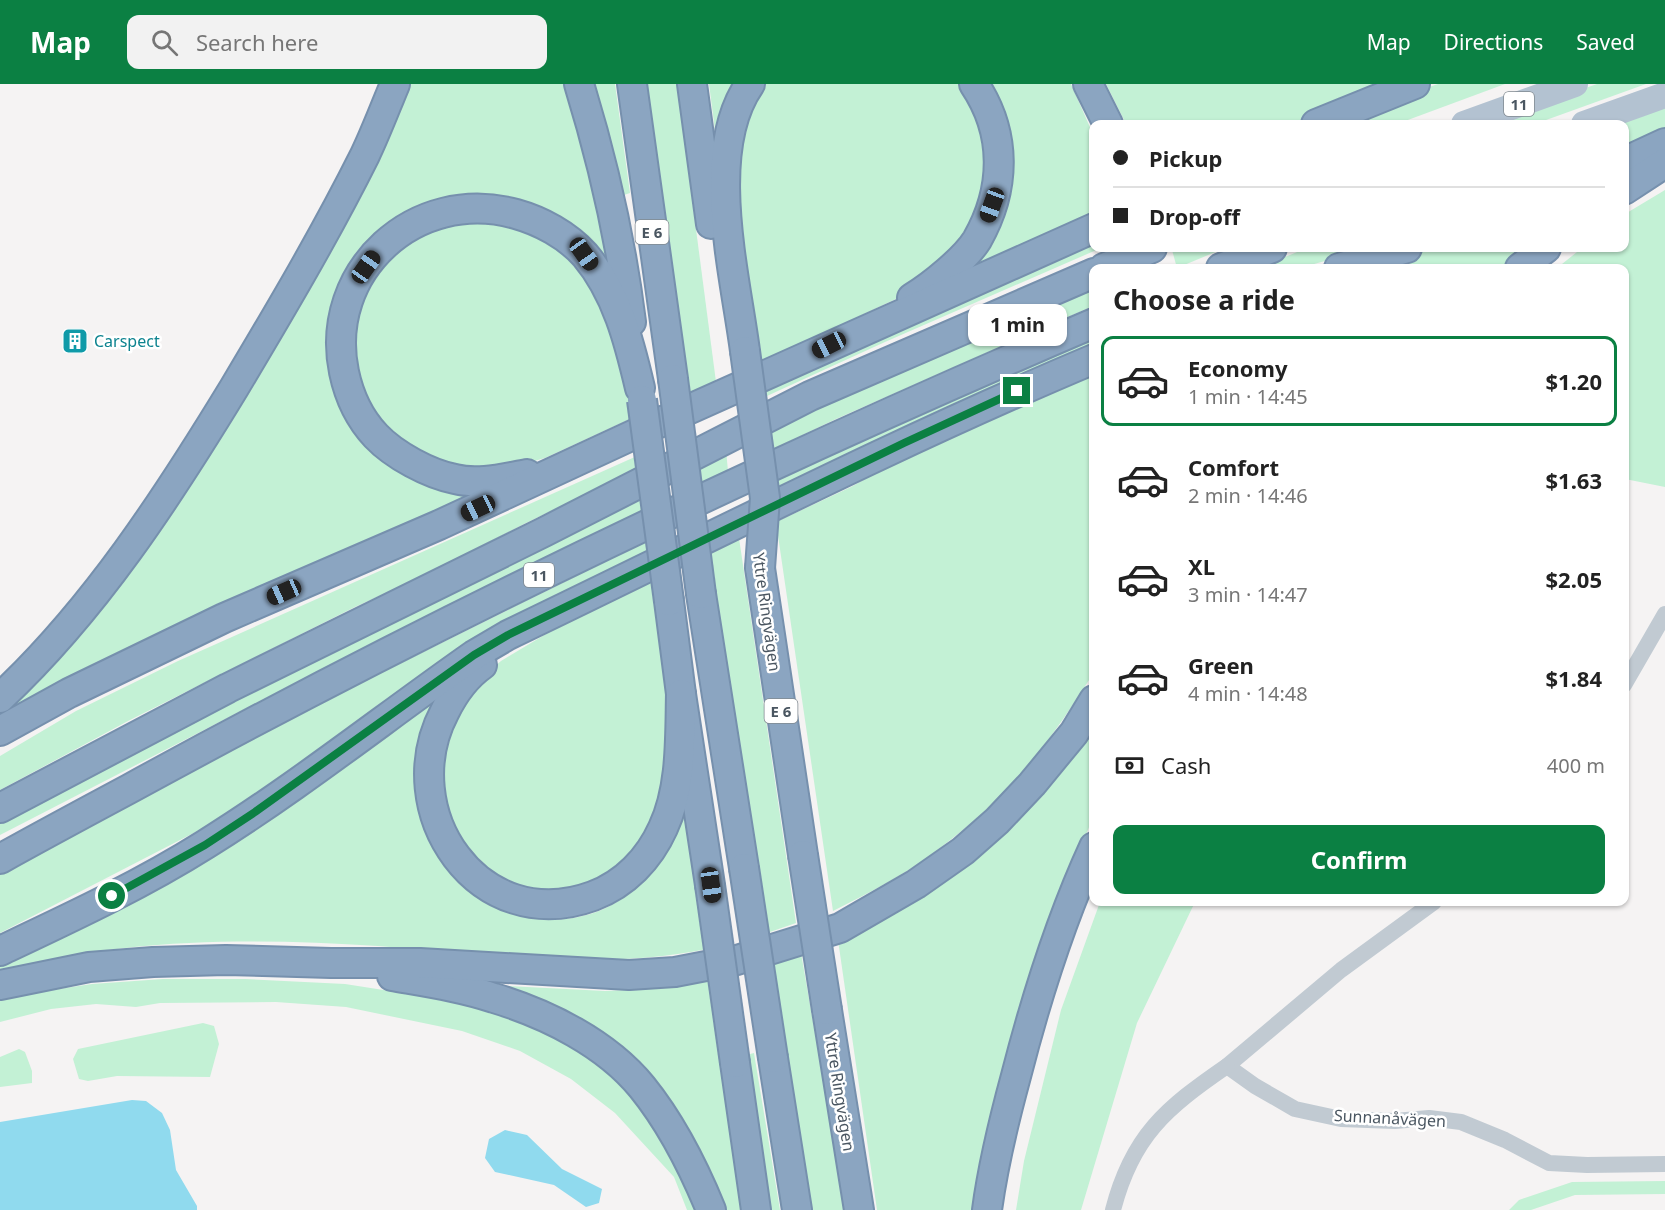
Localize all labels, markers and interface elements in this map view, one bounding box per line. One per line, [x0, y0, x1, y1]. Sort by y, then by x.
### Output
search box [127, 15, 547, 69]
text: Map [30, 23, 91, 61]
icon: search [148, 26, 181, 59]
text: Search here [196, 27, 318, 57]
text: Map [1367, 28, 1411, 56]
text: Directions [1444, 28, 1543, 56]
text: Saved [1576, 28, 1635, 56]
road number: 11 [1504, 92, 1534, 116]
text: Pickup [1149, 143, 1222, 173]
car [977, 185, 1007, 225]
text: Drop-off [1149, 201, 1240, 231]
road number: E 6 [636, 220, 668, 244]
car [566, 234, 602, 274]
car [348, 247, 384, 287]
text: Choose a ride [1113, 281, 1295, 318]
callout: 1 min [968, 304, 1066, 346]
text: 1 min [990, 311, 1045, 338]
building icon: Carspect [60, 326, 90, 356]
car [809, 329, 849, 361]
place label: Carspect [94, 330, 160, 352]
text: Economy [1188, 353, 1287, 383]
icon: car [1116, 354, 1170, 408]
text: $1.20 [1545, 366, 1602, 396]
route end [1003, 377, 1030, 404]
text: 1 min · 14:45 [1188, 383, 1308, 410]
text: Comfort [1188, 452, 1279, 482]
icon: car [1116, 453, 1170, 507]
text: $1.63 [1545, 465, 1602, 495]
text: 2 min · 14:46 [1188, 482, 1308, 509]
car [458, 492, 498, 524]
street label: Yttre Ringvägen [748, 551, 786, 673]
text: XL [1188, 551, 1215, 581]
icon: car [1116, 552, 1170, 606]
road number: 11 [524, 563, 554, 587]
text: $2.05 [1545, 564, 1602, 594]
car [264, 576, 304, 608]
text: 3 min · 14:47 [1188, 581, 1308, 608]
text: Green [1188, 650, 1254, 680]
icon: car [1116, 651, 1170, 705]
text: $1.84 [1545, 663, 1602, 693]
text: 4 min · 14:48 [1188, 680, 1308, 707]
road number: E 6 [764, 699, 798, 723]
icon: cash [1113, 749, 1146, 782]
text: Cash [1161, 750, 1211, 780]
text: 400 m [1547, 752, 1605, 779]
button: Confirm [1113, 825, 1605, 894]
car [700, 866, 722, 904]
route start [98, 882, 125, 909]
street label: Yttre Ringvägen [820, 1031, 860, 1153]
street label: Sunnanåvägen [1333, 1104, 1447, 1132]

